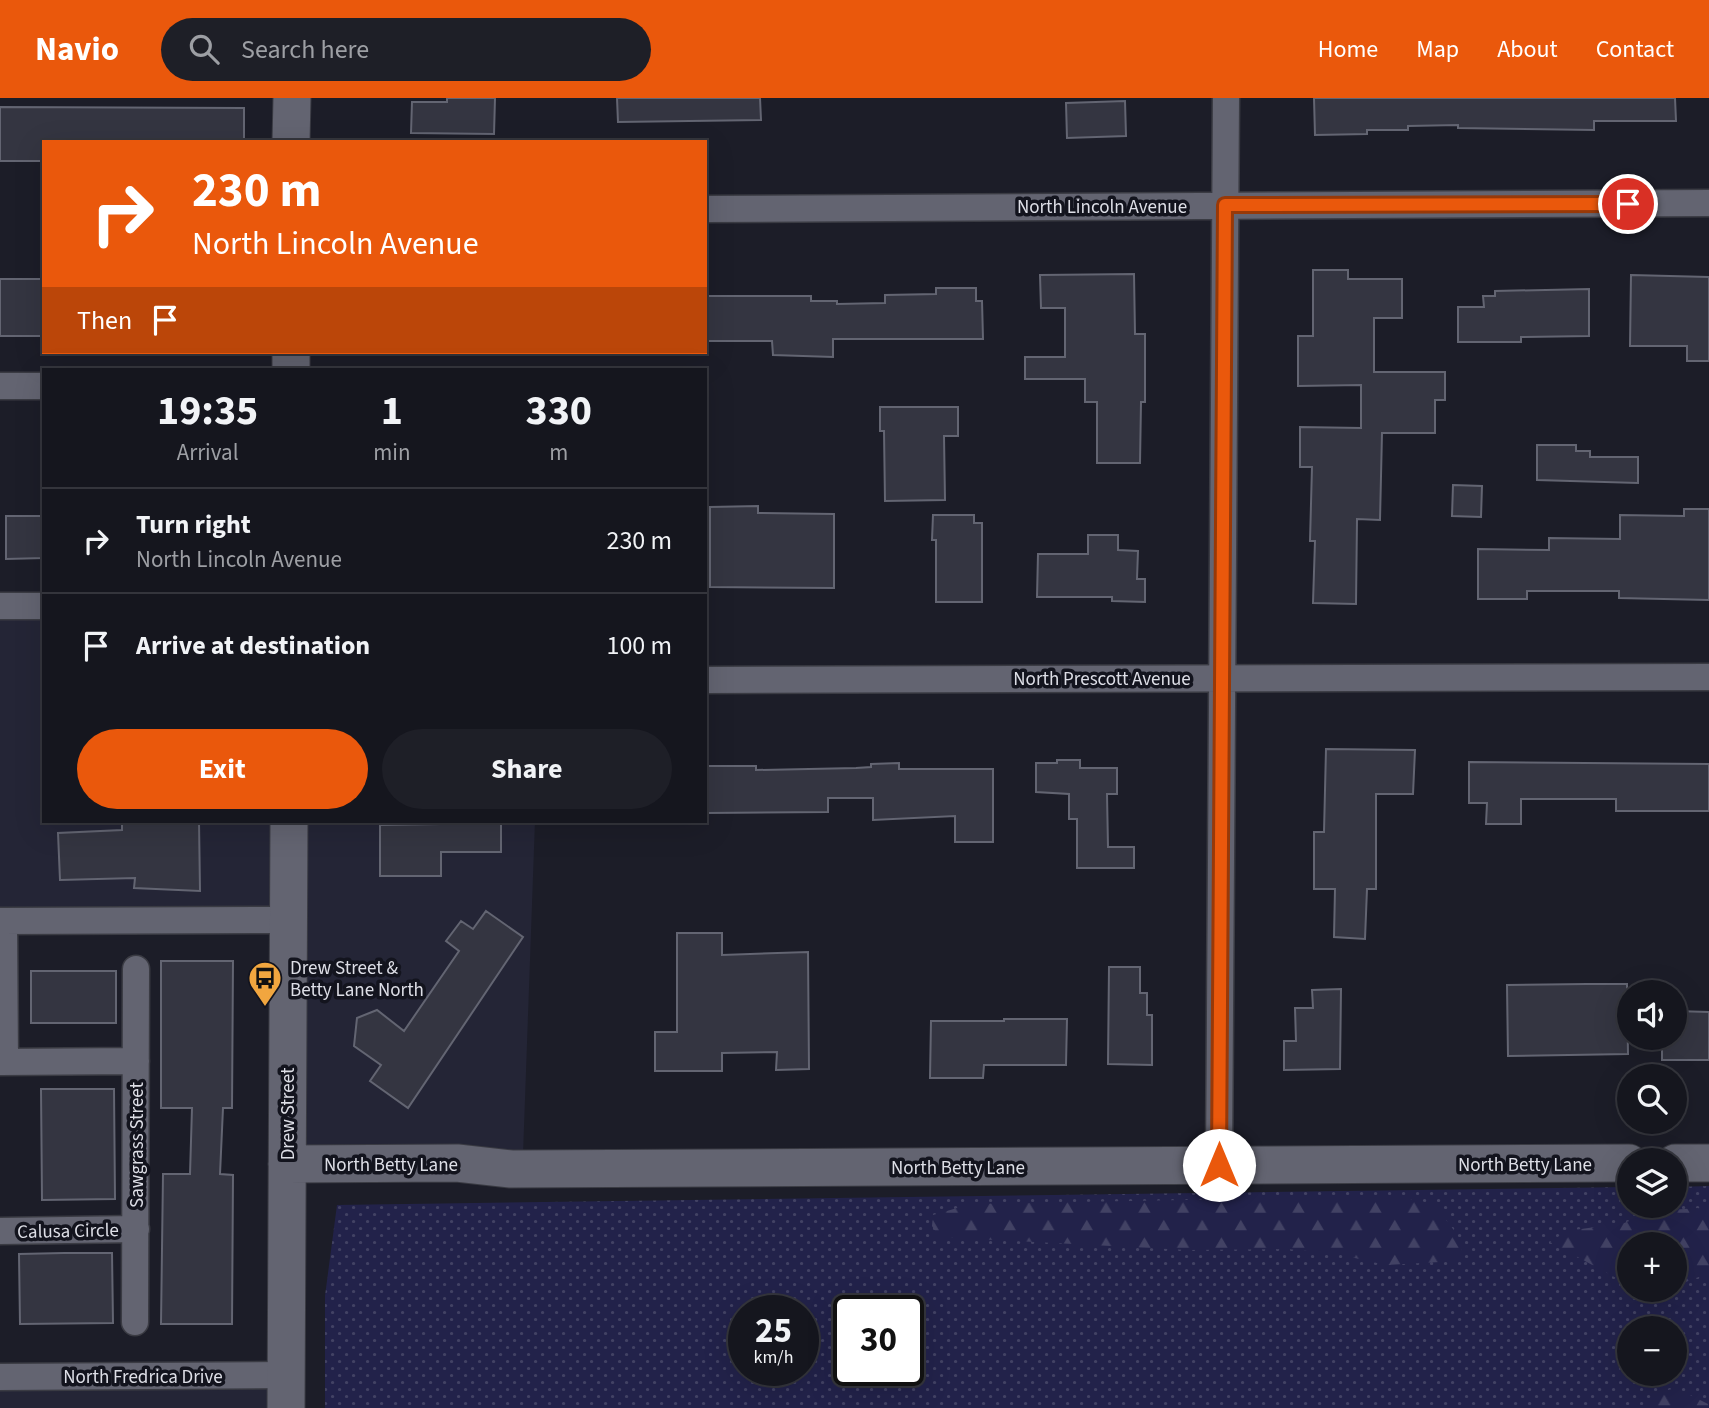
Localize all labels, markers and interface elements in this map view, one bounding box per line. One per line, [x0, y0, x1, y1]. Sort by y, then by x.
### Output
search box [161, 18, 651, 81]
text: Navio [35, 26, 119, 73]
icon: search [185, 30, 223, 68]
text: Search here [241, 31, 369, 68]
text: Home [1318, 32, 1378, 67]
text: Map [1416, 32, 1459, 67]
text: About [1497, 32, 1558, 67]
text: Contact [1596, 32, 1674, 67]
text: 230 m [192, 156, 321, 226]
icon: right [77, 168, 168, 259]
pin [1598, 174, 1658, 234]
icon: arrive [1609, 185, 1647, 223]
street label: North Lincoln Avenue [1017, 194, 1187, 221]
text: North Lincoln Avenue [192, 221, 479, 267]
icon: arrive [146, 301, 184, 339]
text: Then [77, 302, 132, 339]
text: 19:35 [157, 381, 258, 441]
text: 1 [381, 381, 403, 441]
text: 330 [525, 381, 592, 441]
text: Arrival [177, 436, 239, 469]
text: min [373, 436, 411, 469]
text: m [549, 436, 568, 469]
text: Turn right [136, 506, 251, 543]
icon: right [77, 522, 115, 560]
text: 230 m [606, 522, 672, 559]
text: North Lincoln Avenue [136, 543, 342, 576]
icon: arrive [77, 627, 115, 665]
text: Arrive at destination [136, 627, 370, 664]
text: 100 m [606, 627, 672, 664]
street label: North Prescott Avenue [1013, 666, 1191, 693]
button: Exit [77, 729, 368, 809]
button: Share [382, 729, 672, 809]
place label: Drew Street & Betty Lane North [290, 955, 424, 1004]
bus stop icon: Drew Street & Betty Lane North [246, 959, 284, 1008]
map controls [1617, 980, 1687, 1386]
button: sound [1617, 980, 1687, 1050]
button: search [1617, 1064, 1687, 1134]
street label: Drew Street [275, 1067, 302, 1160]
street label: Sawgrass Street [124, 1081, 151, 1208]
position arrow [1182, 1128, 1256, 1202]
button: layers [1617, 1148, 1687, 1218]
street label: North Betty Lane [324, 1152, 458, 1179]
street label: North Betty Lane [1458, 1152, 1592, 1179]
street label: North Betty Lane [891, 1155, 1025, 1182]
street label: Calusa Circle [17, 1217, 119, 1246]
button: + [1617, 1232, 1687, 1302]
speed limit sign: 30 [833, 1295, 924, 1386]
text: 25 [755, 1306, 792, 1356]
button: − [1617, 1316, 1687, 1386]
text: km/h [754, 1345, 793, 1370]
street label: North Fredrica Drive [63, 1364, 223, 1391]

